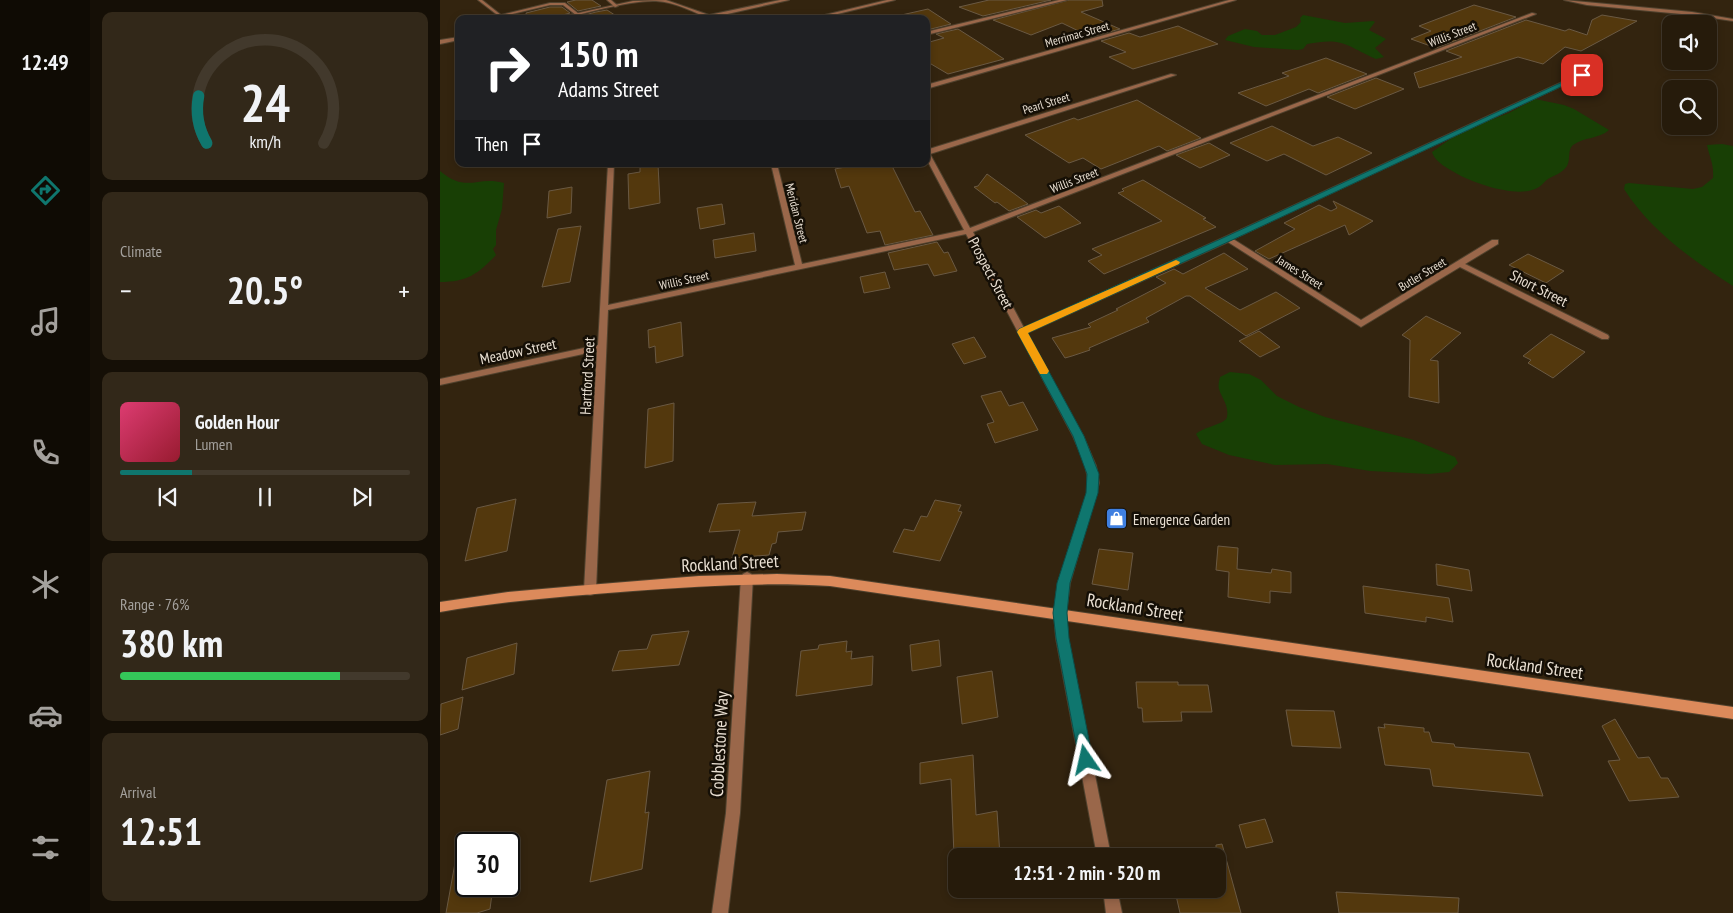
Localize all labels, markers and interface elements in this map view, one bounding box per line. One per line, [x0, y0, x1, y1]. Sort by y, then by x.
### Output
map controls [1662, 15, 1717, 135]
button: sound [1662, 15, 1717, 70]
street label: Merrimac Street [1043, 18, 1111, 50]
street label: Willis Street [1426, 18, 1479, 50]
text: 150 m [558, 31, 639, 77]
icon: right [475, 35, 540, 100]
text: 12:49 [21, 48, 69, 76]
pin [1561, 54, 1603, 96]
icon: arrive [1568, 61, 1596, 89]
text: 24 [240, 69, 290, 136]
text: Adams Street [558, 75, 659, 103]
button: search [1662, 80, 1717, 135]
street label: Pearl Street [1021, 89, 1072, 117]
text: km/h [249, 130, 281, 153]
icon: arrive [518, 130, 546, 158]
text: Then [475, 132, 508, 156]
street label: Willis Street [1048, 164, 1101, 196]
icon: directions [28, 173, 63, 208]
street label: Meridan Street [782, 182, 812, 245]
street label: Prospect Street [964, 234, 1018, 312]
text: Climate [120, 241, 162, 261]
street label: James Street [1273, 251, 1327, 292]
street label: Butler Street [1396, 254, 1449, 294]
text: 20.5° [227, 265, 303, 314]
street label: Short Street [1507, 265, 1571, 311]
street label: Willis Street [658, 267, 711, 293]
text: − [120, 272, 132, 309]
text: + [398, 272, 410, 309]
icon: music [28, 304, 63, 339]
street label: Meadow Street [478, 334, 558, 368]
street label: Hartford Street [575, 337, 599, 415]
text: Golden Hour [195, 410, 279, 434]
text: Lumen [195, 434, 232, 454]
icon: phone [28, 435, 63, 470]
icon: previous [154, 483, 182, 511]
icon: pause [251, 483, 279, 511]
icon: next [348, 483, 376, 511]
shop icon: Emergence Garden [1105, 507, 1129, 531]
place label: Emergence Garden [1133, 510, 1230, 529]
street label: Rockland Street [681, 549, 779, 577]
icon: climate [28, 567, 63, 602]
street label: Rockland Street [1085, 588, 1185, 626]
text: Range · 76% [120, 594, 189, 614]
text: 380 km [120, 618, 223, 667]
street label: Rockland Street [1485, 648, 1585, 684]
street label: Cobblestone Way [705, 690, 733, 797]
icon: car [28, 698, 63, 733]
position arrow [1059, 733, 1111, 785]
text: Arrival [120, 782, 156, 802]
text: 12:51 [120, 806, 202, 855]
icon: filters [28, 830, 63, 865]
speed limit sign: 30 [455, 832, 520, 897]
text: 12:51 · 2 min · 520 m [1014, 861, 1160, 885]

